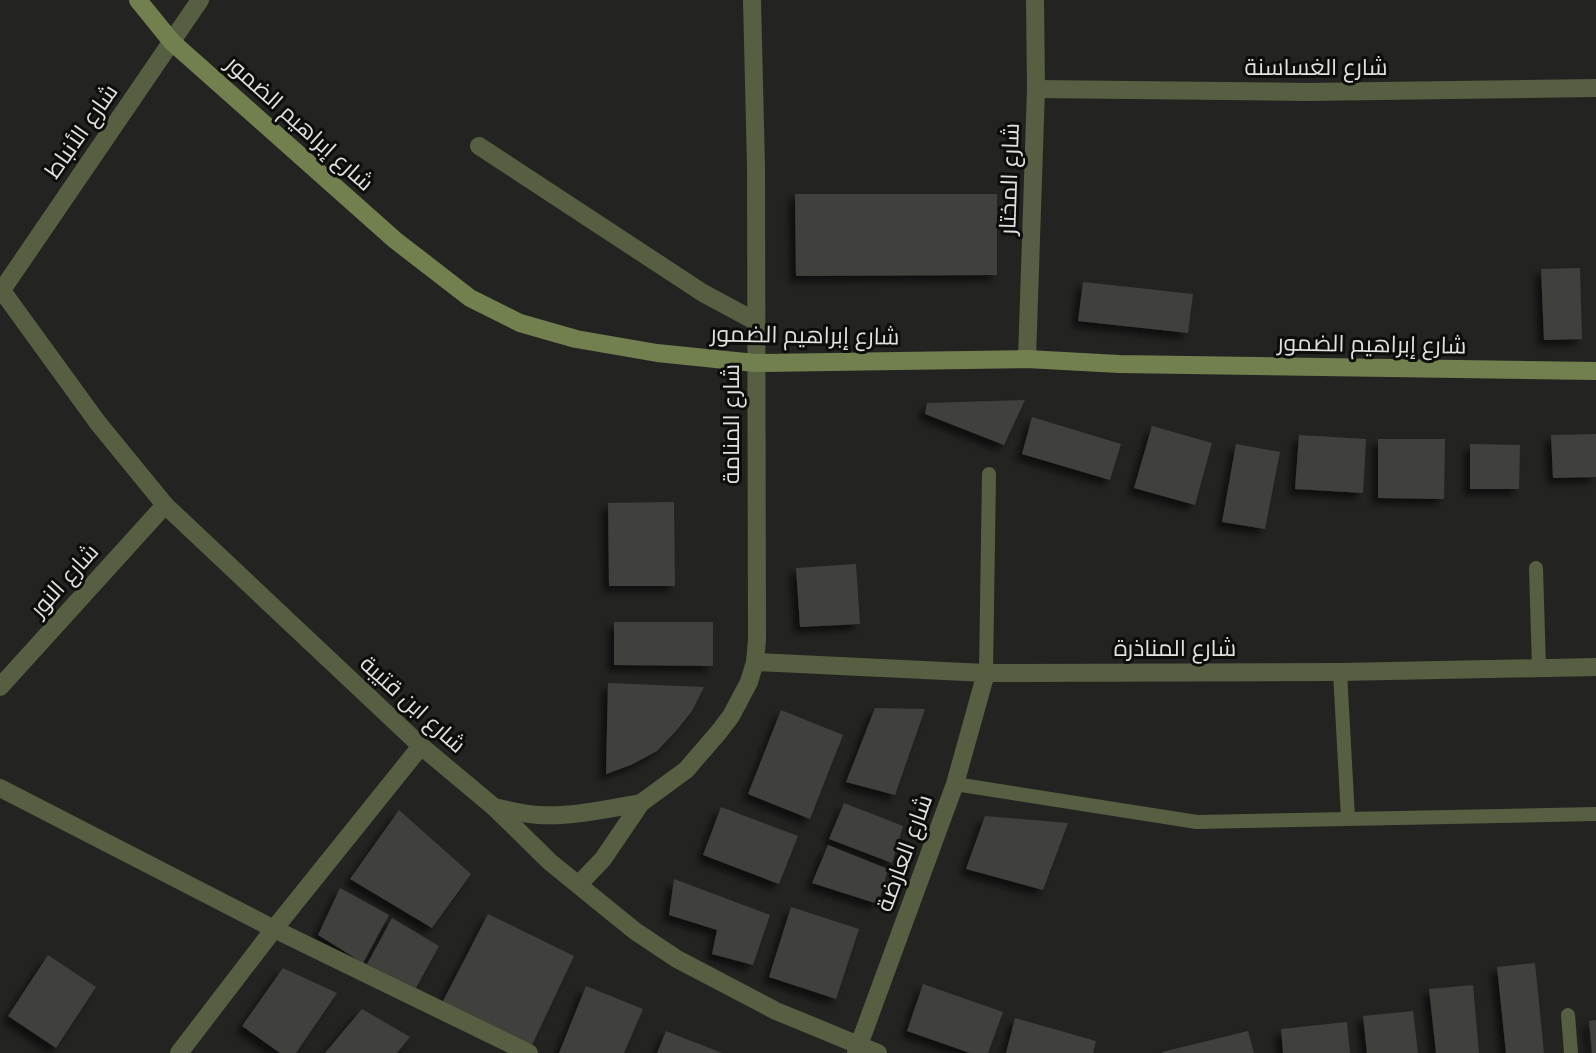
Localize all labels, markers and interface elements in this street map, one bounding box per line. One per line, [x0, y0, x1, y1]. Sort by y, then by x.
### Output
street label: شارع إبراهيم الضمور [218, 47, 380, 198]
street label: شارع الغساسنة [1244, 52, 1388, 83]
street label: شارع الأنباط [38, 78, 125, 185]
street label: شارع المختار [992, 123, 1027, 238]
street label: شارع إبراهيم الضمور [708, 318, 900, 353]
street label: شارع إبراهيم الضمور [1275, 327, 1467, 362]
street label: شارع المنامة [716, 364, 747, 484]
street label: شارع النور [22, 537, 106, 625]
street label: شارع المناذرة [1114, 633, 1236, 664]
street label: شارع ابن قتيبة [353, 649, 472, 760]
street label: شارع العارضة [869, 790, 940, 916]

